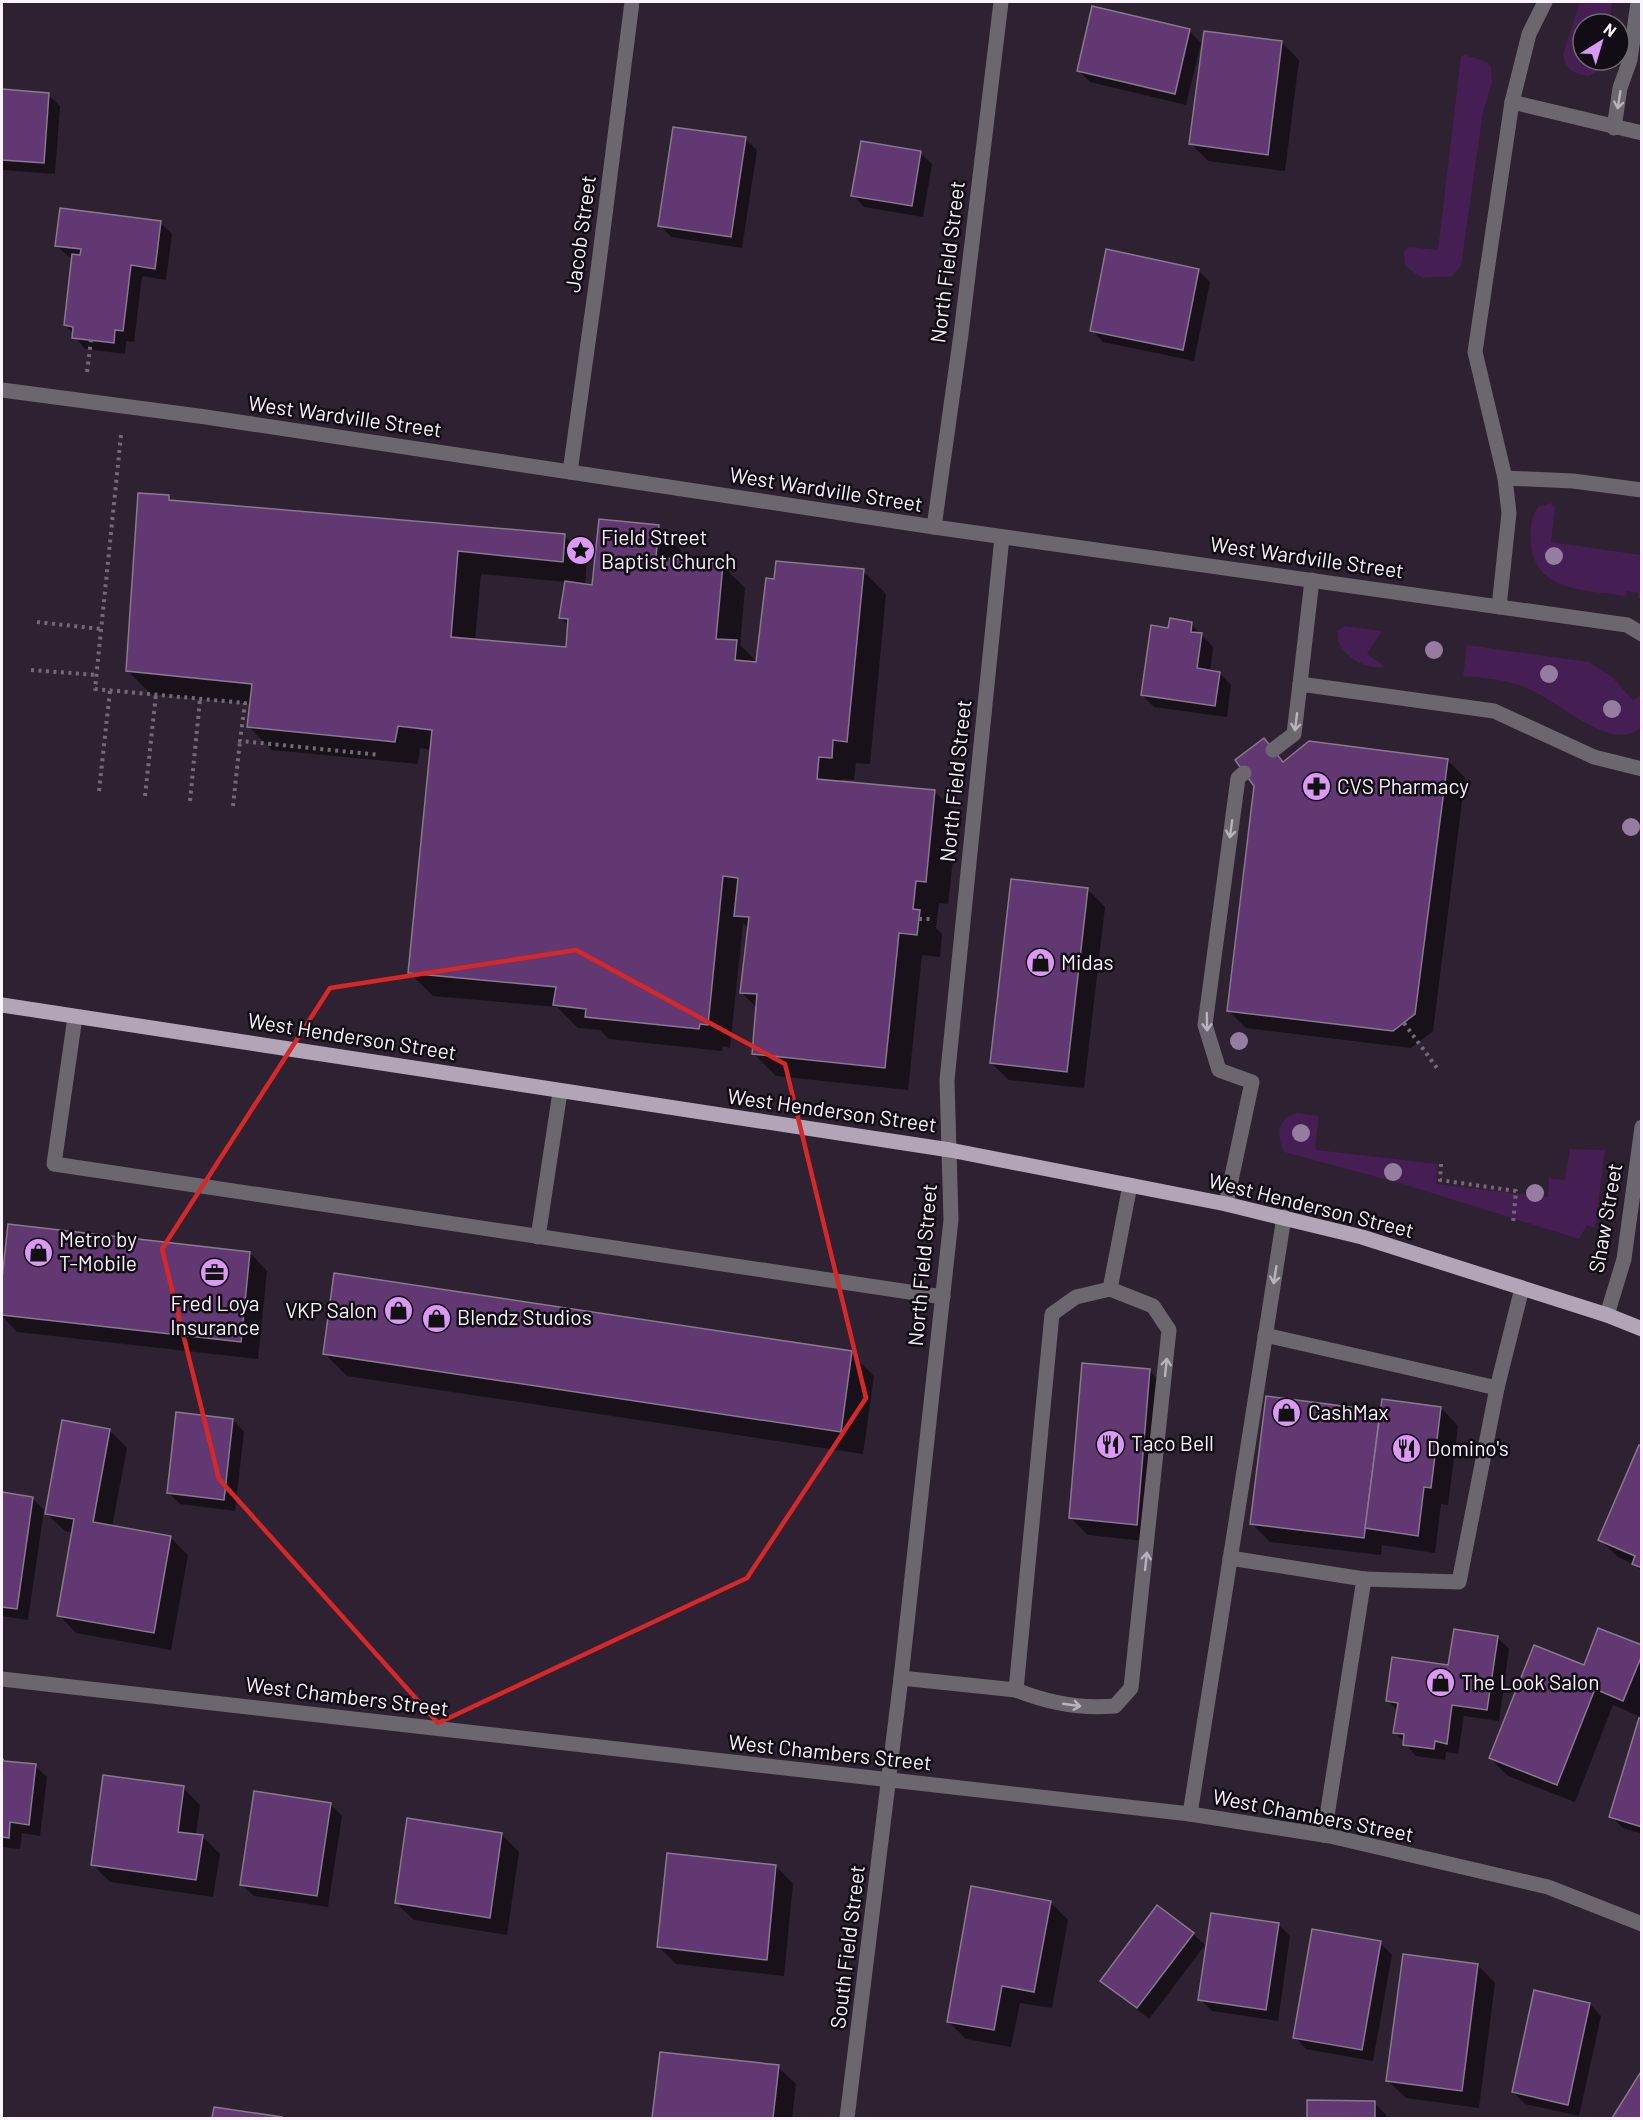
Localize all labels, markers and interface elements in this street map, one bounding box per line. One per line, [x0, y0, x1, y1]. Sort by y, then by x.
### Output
north arrow [1571, 12, 1631, 72]
text: N [1600, 19, 1620, 40]
one-way arrow [1613, 89, 1624, 109]
street label: Jacob Street [559, 174, 600, 294]
street label: North Field Street [924, 179, 969, 344]
street label: West Wardville Street [247, 390, 444, 441]
street label: West Wardville Street [728, 461, 925, 516]
place label: Field Street Baptist Church [601, 524, 736, 573]
street label: West Wardville Street [1209, 531, 1406, 582]
place icon: Field Street Baptist Church [564, 534, 596, 566]
street label: North Field Street [934, 698, 975, 863]
one-way arrow [1290, 711, 1301, 731]
pharmacy icon: CVS Pharmacy [1300, 771, 1332, 803]
place label: CVS Pharmacy [1337, 773, 1469, 798]
one-way arrow [1225, 818, 1236, 838]
shop icon: Midas [1024, 947, 1056, 979]
place label: Midas [1061, 949, 1114, 974]
street label: West Henderson Street [246, 1007, 458, 1064]
one-way arrow [1201, 1011, 1212, 1031]
street label: West Henderson Street [726, 1082, 938, 1137]
street label: Shaw Street [1583, 1161, 1626, 1274]
street label: West Henderson Street [1206, 1167, 1417, 1242]
street label: North Field Street [902, 1183, 941, 1347]
place label: Metro by T-Mobile [59, 1226, 137, 1275]
shop icon: Metro by T-Mobile [22, 1236, 54, 1268]
office icon: Fred Loya Insurance [199, 1257, 231, 1289]
one-way arrow [1269, 1265, 1280, 1284]
place label: Fred Loya Insurance [170, 1290, 260, 1339]
shop icon: VKP Salon [382, 1295, 414, 1327]
place label: VKP Salon [285, 1297, 377, 1322]
shop icon: Blendz Studios [420, 1302, 452, 1334]
place label: Blendz Studios [457, 1304, 592, 1329]
one-way arrow [1161, 1357, 1172, 1377]
shop icon: CashMax [1271, 1397, 1303, 1429]
place label: CashMax [1308, 1399, 1389, 1424]
restaurant icon: Taco Bell [1094, 1428, 1126, 1460]
place label: Taco Bell [1131, 1430, 1214, 1455]
restaurant icon: Domino's [1390, 1433, 1422, 1465]
place label: Domino's [1427, 1435, 1509, 1460]
one-way arrow [1141, 1551, 1152, 1571]
shop icon: The Look Salon [1424, 1667, 1456, 1699]
place label: The Look Salon [1461, 1669, 1600, 1694]
street label: West Chambers Street [244, 1671, 450, 1720]
one-way arrow [1062, 1699, 1082, 1710]
street label: West Chambers Street [727, 1728, 933, 1775]
street label: West Chambers Street [1211, 1783, 1416, 1846]
street label: South Field Street [824, 1864, 869, 2030]

